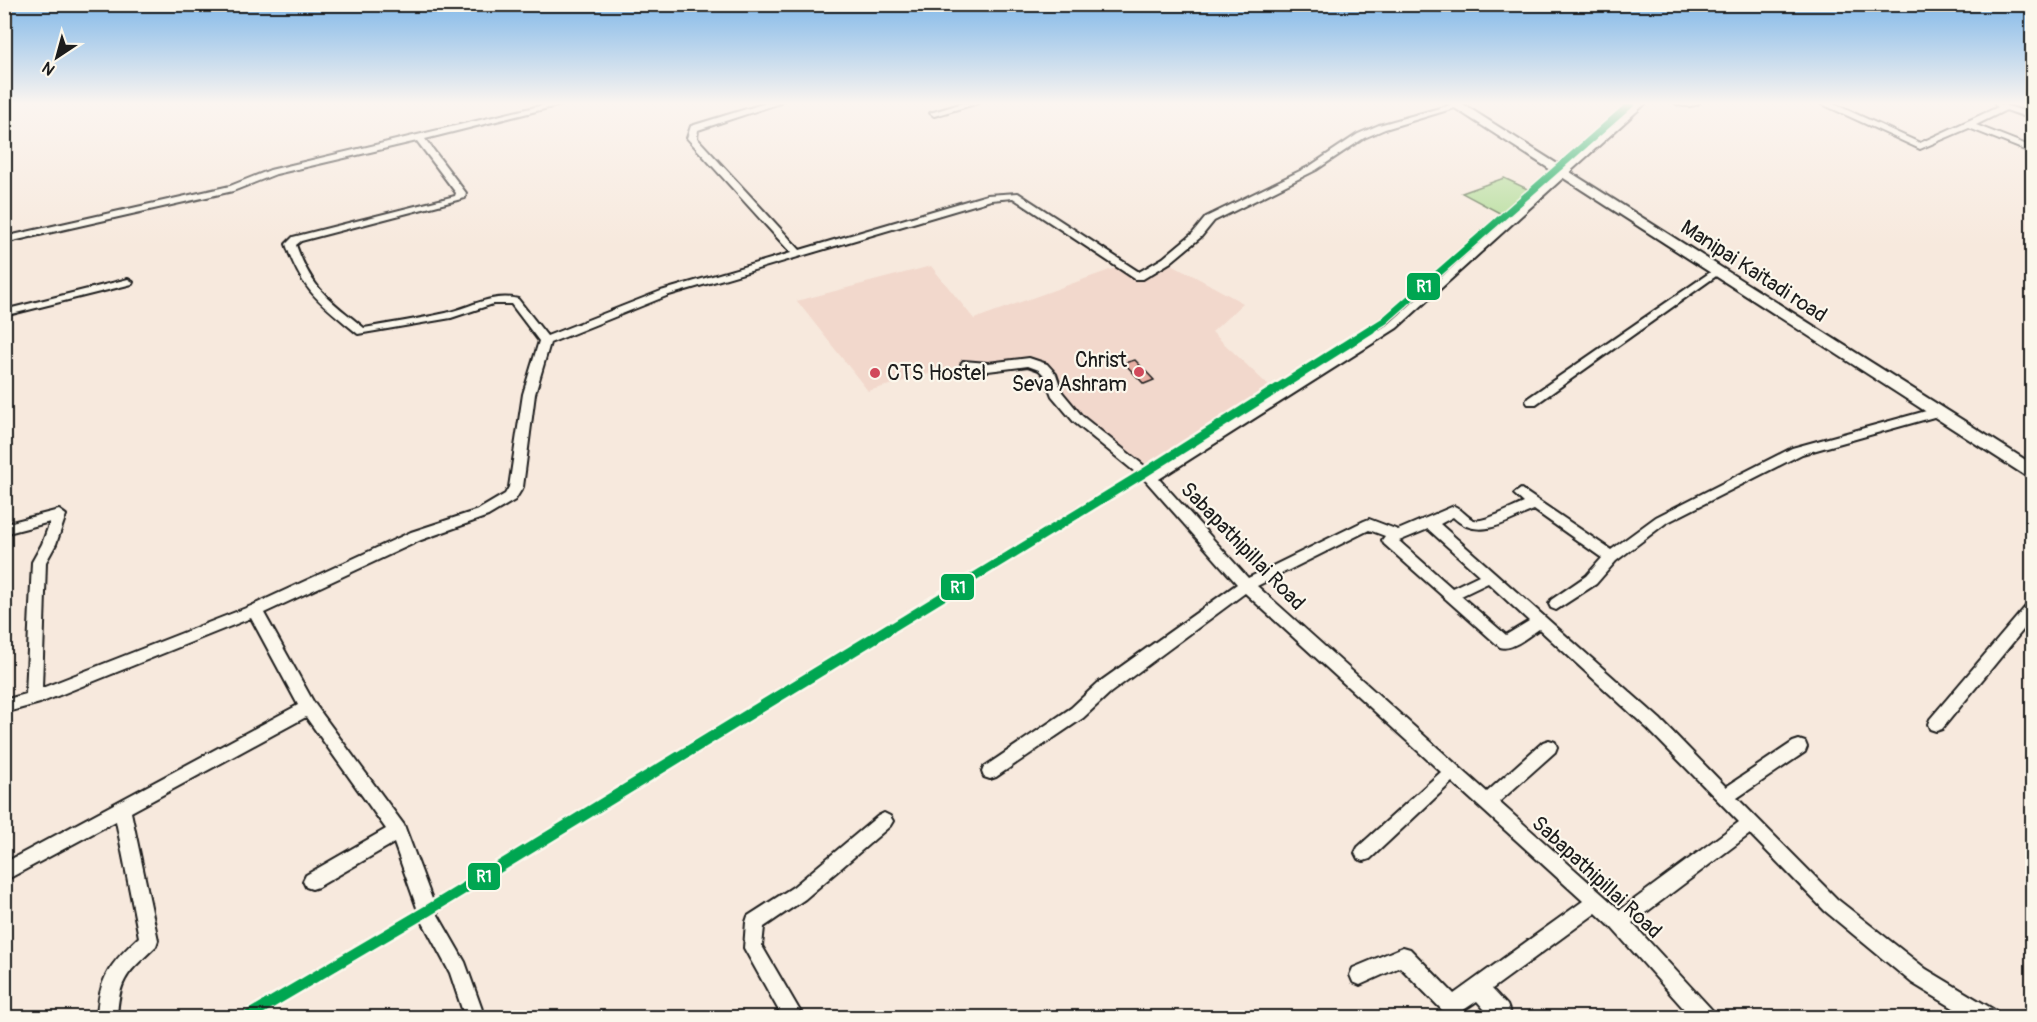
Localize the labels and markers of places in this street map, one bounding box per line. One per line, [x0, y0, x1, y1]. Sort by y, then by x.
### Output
place label: Christ Seva Ashram [1012, 347, 1128, 398]
place label: CTS Hostel [887, 360, 986, 387]
marker: Christ Seva Ashram [1132, 365, 1146, 379]
marker: CTS Hostel [868, 366, 882, 380]

